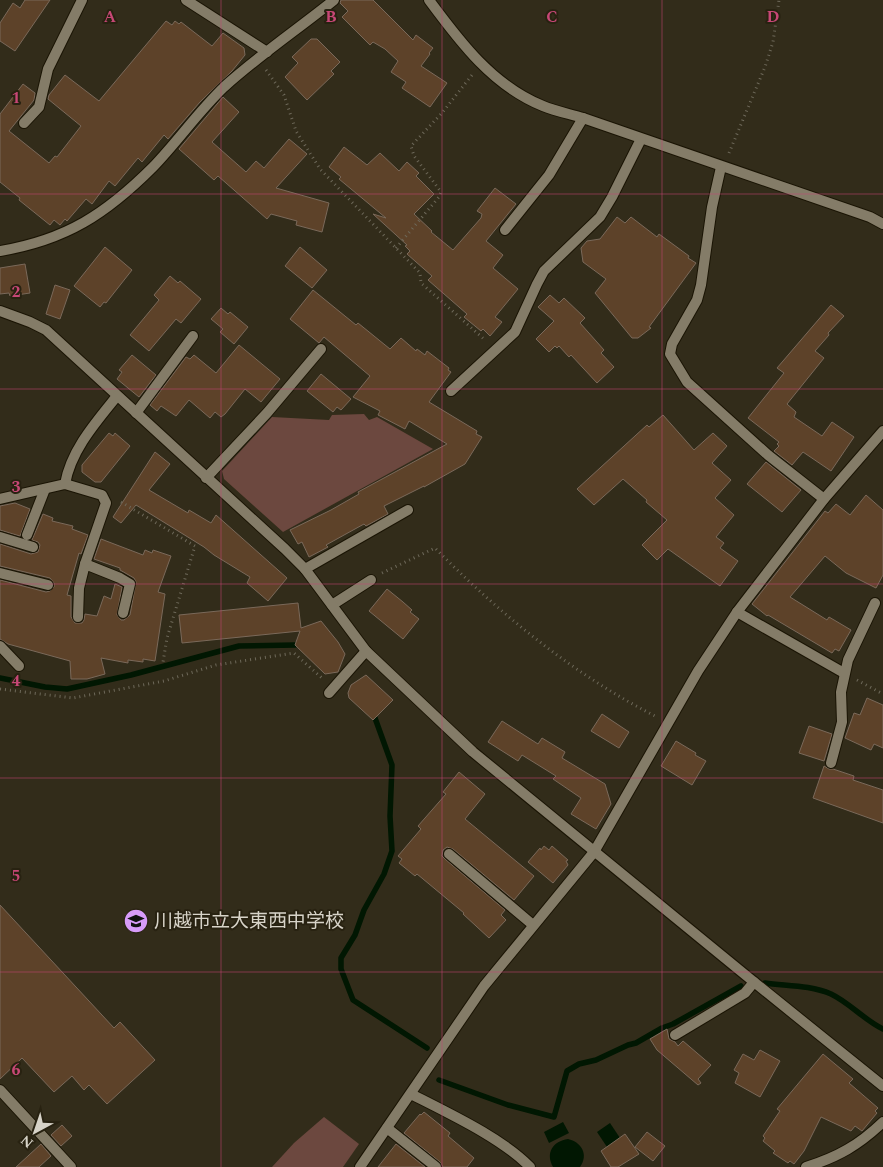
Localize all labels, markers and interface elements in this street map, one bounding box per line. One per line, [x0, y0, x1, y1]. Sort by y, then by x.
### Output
text: A [104, 5, 117, 29]
text: B [325, 5, 337, 29]
text: C [546, 5, 558, 29]
text: D [767, 5, 780, 29]
text: 1 [12, 86, 20, 110]
text: 2 [12, 280, 21, 304]
text: 3 [12, 475, 21, 499]
text: 4 [12, 669, 21, 693]
text: 5 [12, 864, 20, 888]
place label: 川越市立大東西中学校 [154, 907, 344, 936]
school or university icon: 川越市立大東西中学校 [123, 908, 149, 934]
text: 6 [12, 1058, 21, 1082]
north arrow [10, 1107, 60, 1157]
text: N [16, 1130, 38, 1153]

